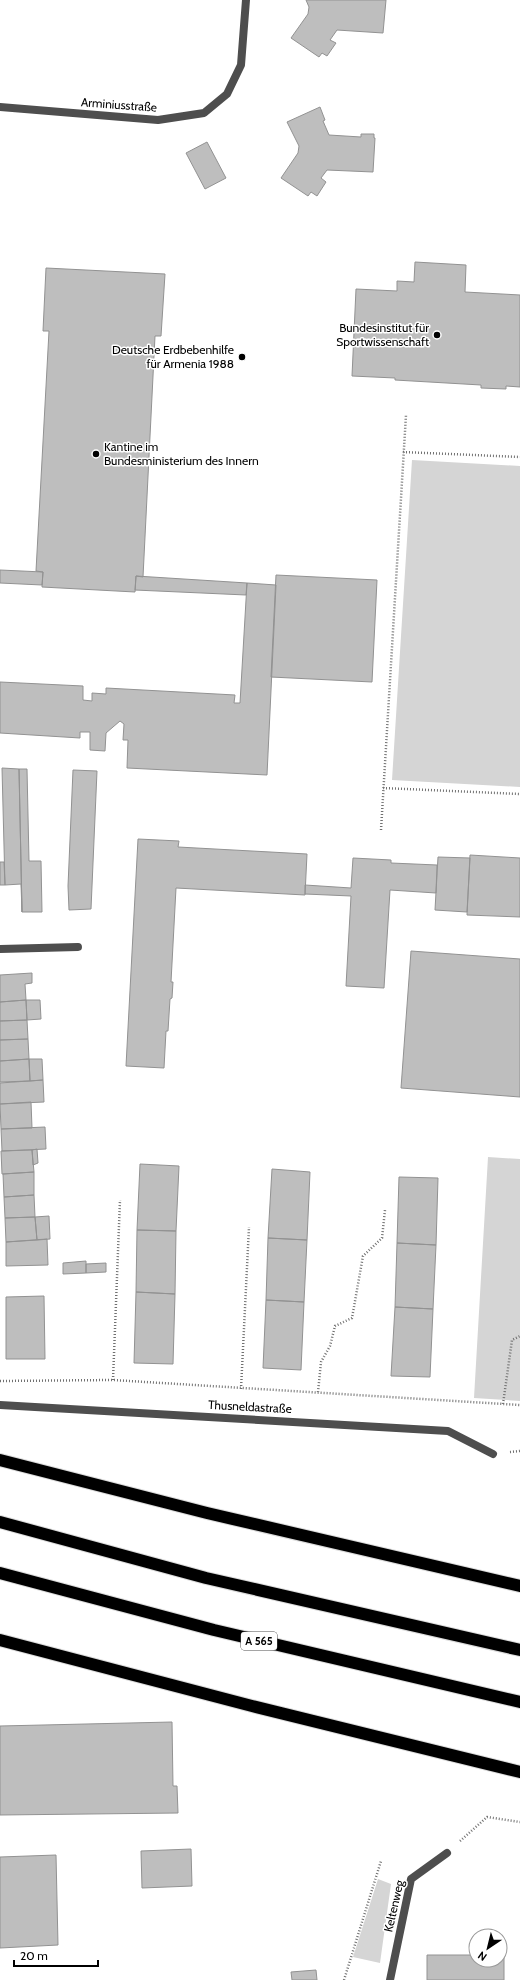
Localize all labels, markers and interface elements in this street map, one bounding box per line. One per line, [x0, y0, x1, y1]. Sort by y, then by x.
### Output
street label: Arminiusstraße [80, 94, 158, 115]
place label: Bundesinstitut für Sportwissenschaft [336, 320, 429, 349]
marker: Bundesinstitut für Sportwissenschaft [432, 330, 442, 340]
place label: Deutsche Erdbebenhilfe für Armenia 1988 [112, 342, 234, 371]
marker: Deutsche Erdbebenhilfe für Armenia 1988 [237, 352, 247, 362]
place label: Kantine im Bundesministerium des Innern [104, 439, 259, 468]
marker: Kantine im Bundesministerium des Innern [91, 449, 101, 459]
street label: Thusneldastraße [208, 1397, 292, 1416]
road number: A 565 [241, 1632, 277, 1650]
street label: Keltenweg [380, 1877, 407, 1933]
north arrow [468, 1928, 508, 1968]
scale bar [14, 1942, 98, 1968]
text: 20 m [20, 1948, 48, 1963]
text: N [475, 1948, 489, 1964]

